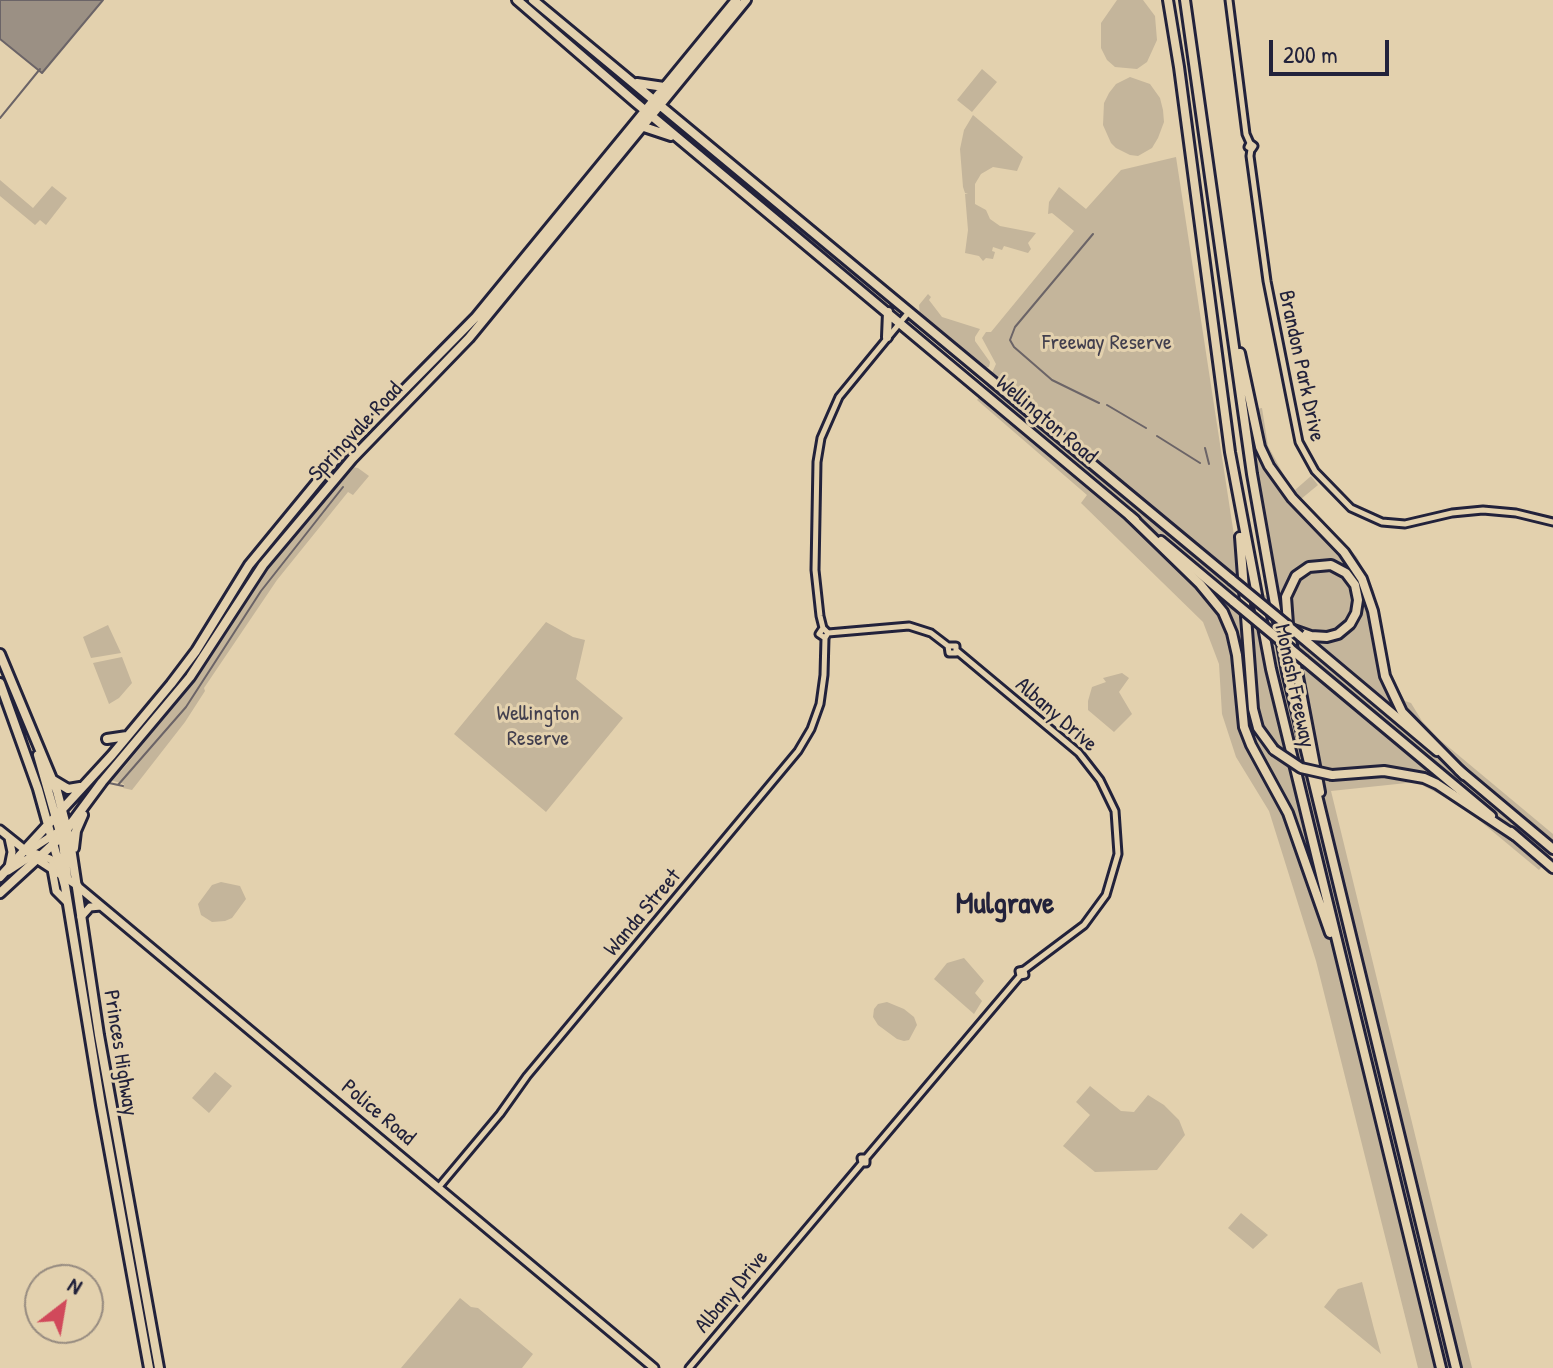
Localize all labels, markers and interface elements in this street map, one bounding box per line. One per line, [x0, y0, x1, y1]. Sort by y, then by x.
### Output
scale bar [1273, 24, 1393, 74]
text: 200 m [1283, 38, 1338, 70]
street label: Brandon Park Drive [1272, 288, 1330, 444]
park label: Freeway Reserve [1042, 330, 1172, 356]
street label: Wellington Road [990, 370, 1102, 470]
street label: Springvale Road [303, 377, 409, 487]
street label: Monash Freeway [1268, 622, 1320, 750]
street label: Albany Drive [1010, 672, 1102, 758]
park label: Wellington Reserve [497, 701, 579, 752]
street label: Wanda Street [599, 864, 687, 962]
district label: Mulgrave [956, 887, 1054, 923]
street label: Princes Highway [97, 988, 143, 1118]
street label: Police Road [336, 1074, 420, 1152]
street label: Albany Drive [690, 1245, 774, 1339]
north arrow [24, 1264, 104, 1344]
text: N [63, 1269, 88, 1301]

